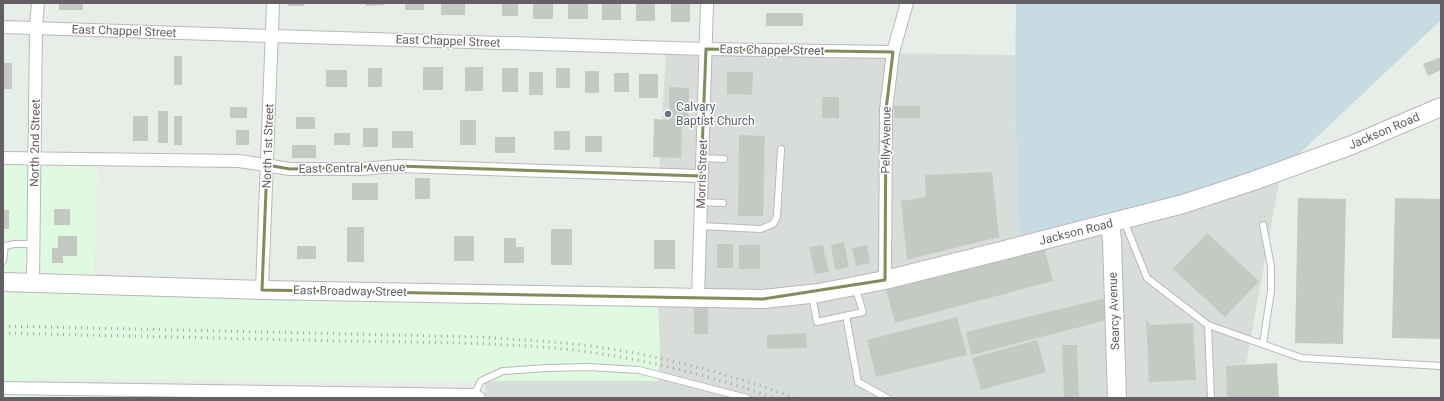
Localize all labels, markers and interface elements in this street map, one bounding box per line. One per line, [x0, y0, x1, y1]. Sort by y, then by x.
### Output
street label: East Chappel Street [71, 22, 177, 40]
street label: East Chappel Street [395, 32, 501, 50]
street label: East Chappel Street [719, 42, 825, 58]
street label: North 2nd Street [27, 99, 43, 187]
place label: Calvary Baptist Church [676, 100, 755, 128]
street label: North 1st Street [260, 103, 276, 189]
street label: Pelly Avenue [878, 106, 894, 174]
marker: Calvary Baptist Church [663, 109, 673, 119]
street label: Jackson Road [1346, 110, 1422, 152]
street label: Morris Street [694, 139, 710, 209]
street label: East Central Avenue [299, 160, 405, 176]
street label: Jackson Road [1038, 216, 1114, 248]
street label: Searcy Avenue [1106, 272, 1122, 350]
street label: East Broadway Street [293, 283, 407, 299]

